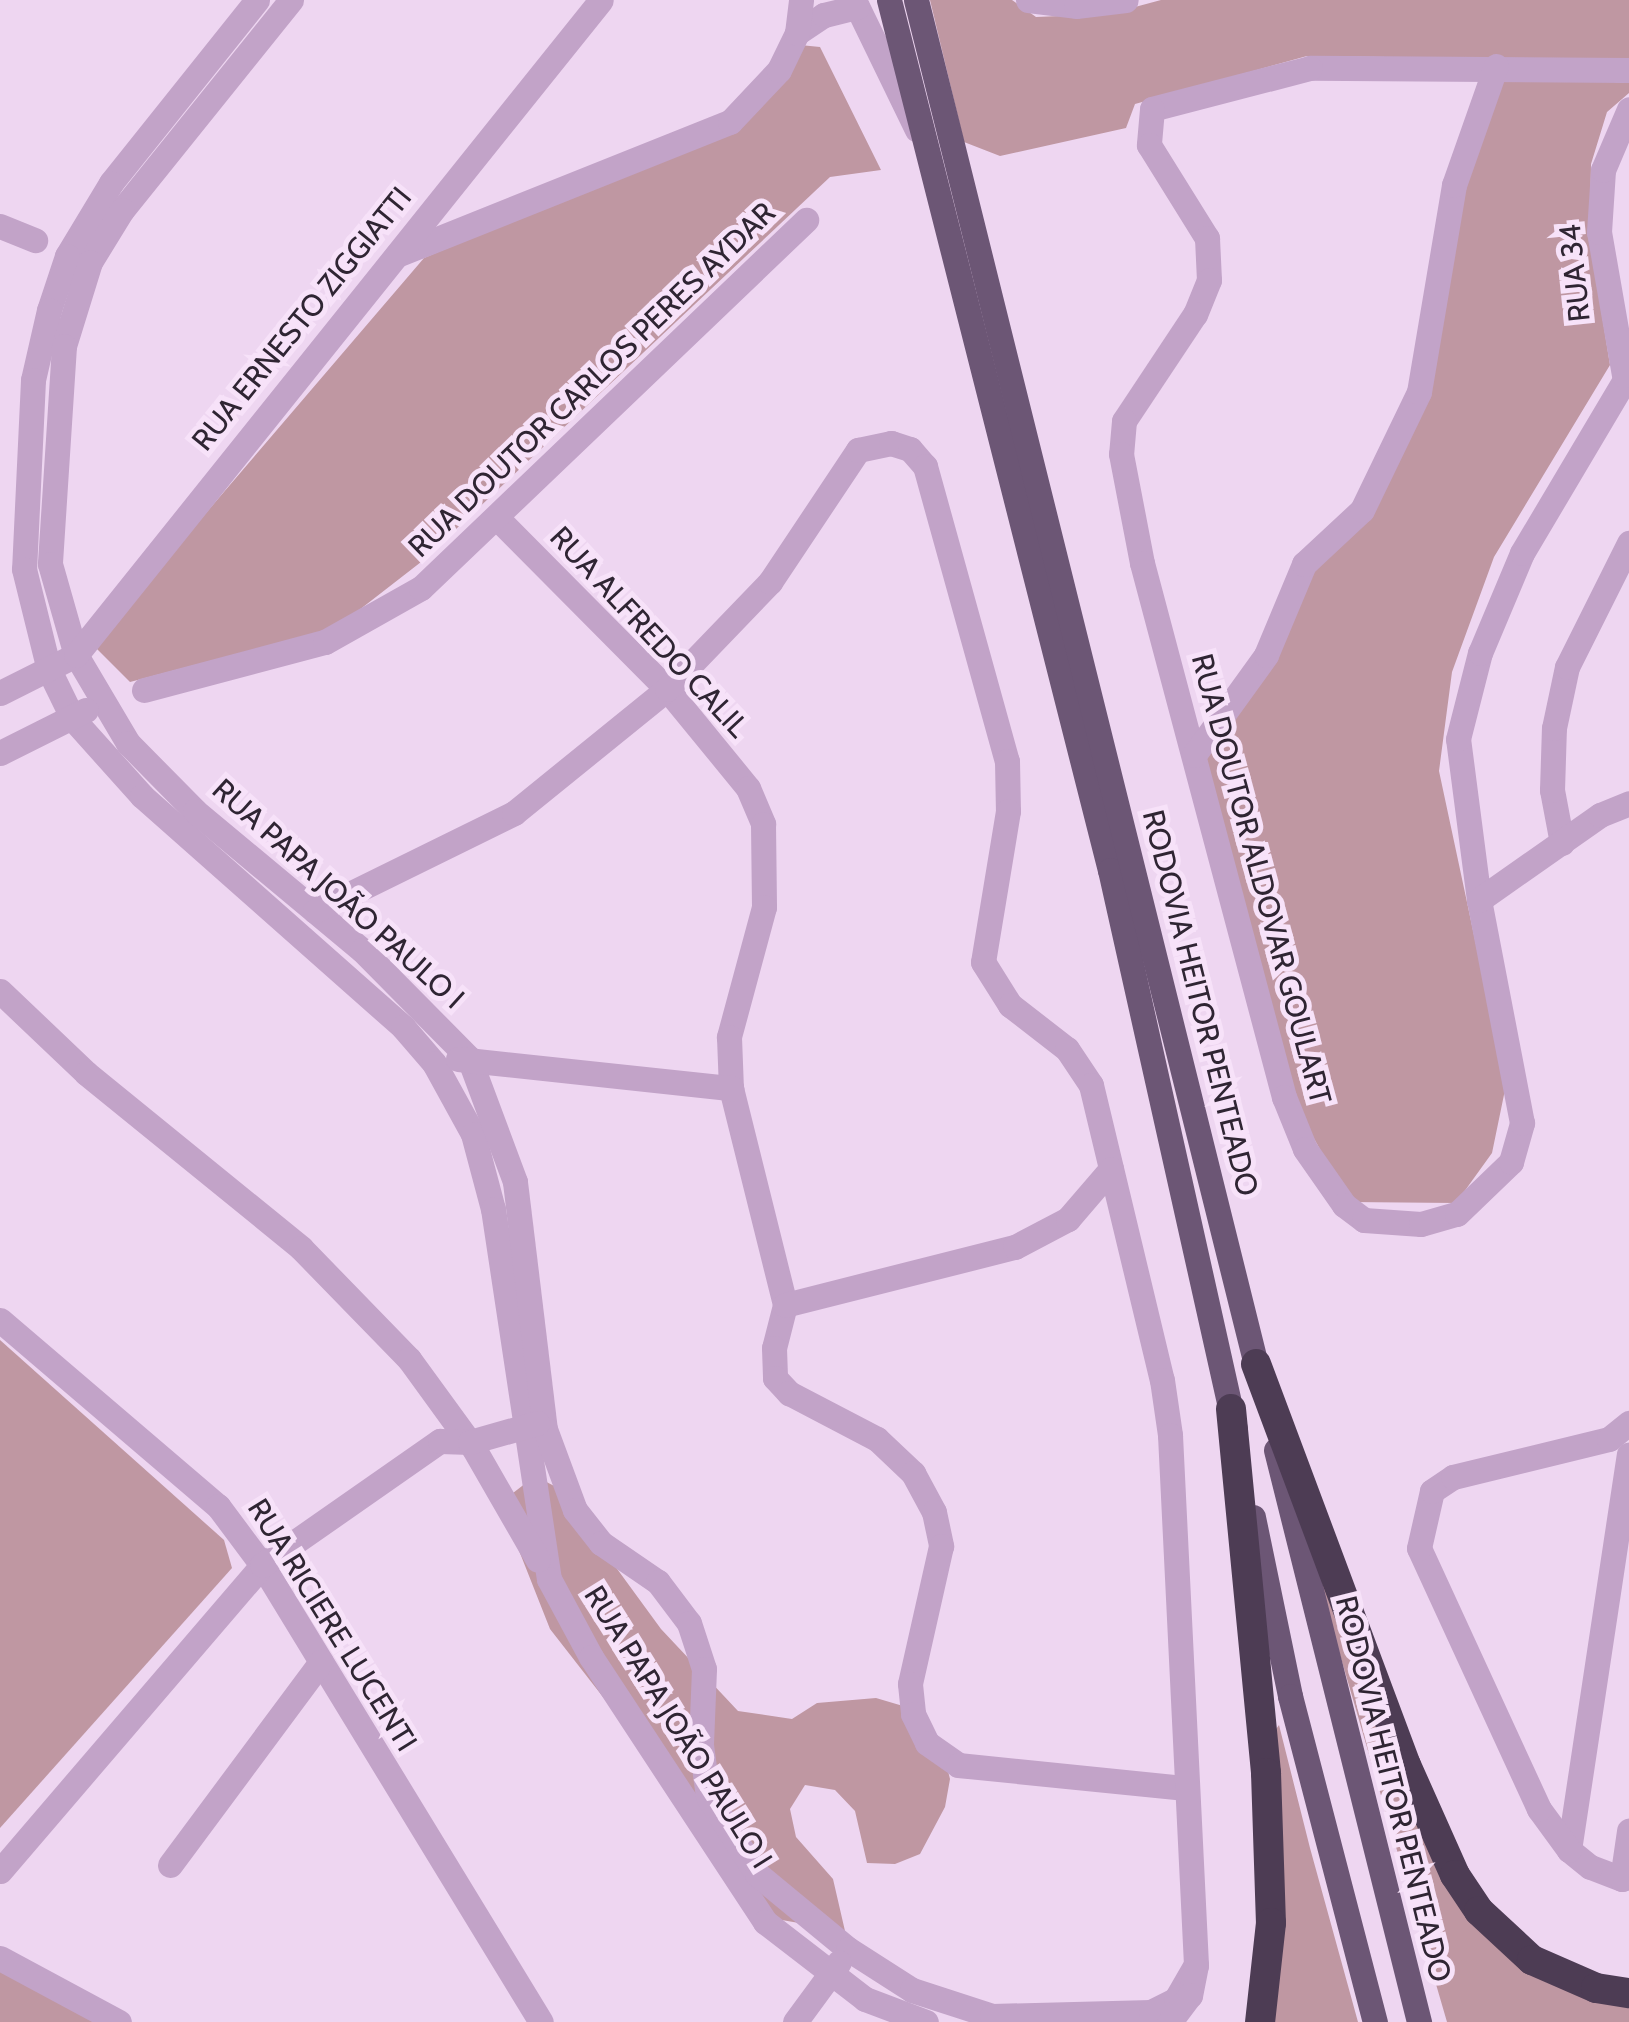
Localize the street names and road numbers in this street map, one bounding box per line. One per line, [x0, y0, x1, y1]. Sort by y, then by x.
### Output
street label: RUA ERNESTO ZIGGIATTI [185, 180, 419, 458]
street label: RUA DOUTOR CARLOS PERES AYDAR [401, 195, 783, 565]
street label: RUA 34 [1552, 222, 1598, 324]
street label: RUA ALFREDO CALIL [542, 519, 756, 745]
street label: RUA DOUTOR ALDOVAR GOULART [1183, 650, 1339, 1108]
street label: RUA PAPA JOÃO PAULO I [205, 772, 471, 1016]
street label: RODOVIA HEITOR PENTEADO [1135, 806, 1265, 1200]
street label: RUA RICIERE LUCENTI [240, 1492, 424, 1758]
street label: RUA PAPA JOÃO PAULO I [576, 1579, 780, 1875]
street label: RODOVIA HEITOR PENTEADO [1328, 1592, 1458, 1986]

